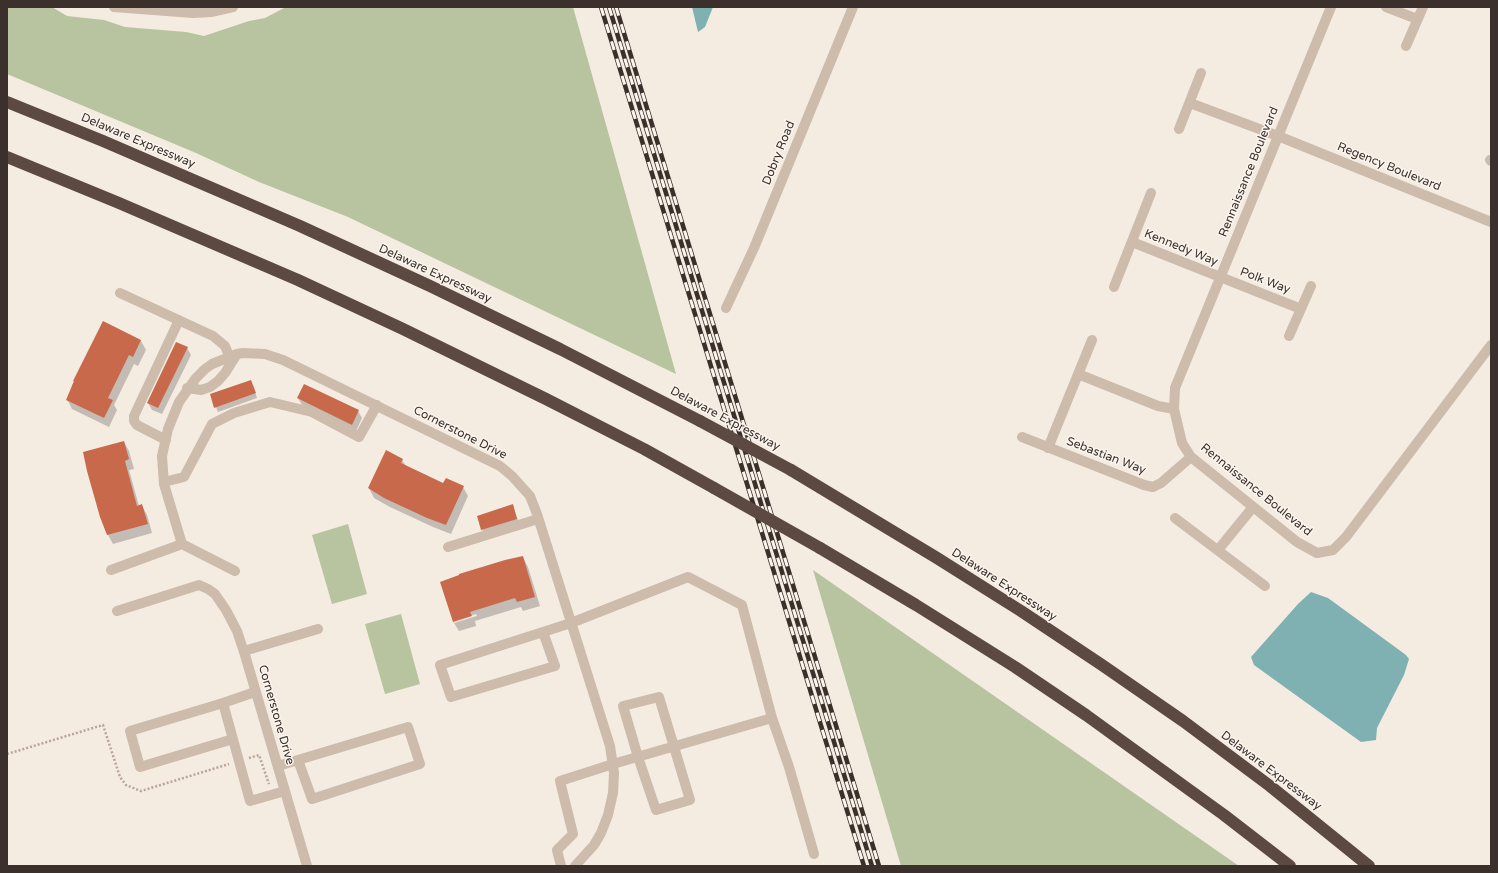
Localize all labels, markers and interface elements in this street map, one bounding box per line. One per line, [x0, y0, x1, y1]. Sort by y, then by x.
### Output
street label: Rennaissance Boulevard [1216, 105, 1282, 239]
street label: Delaware Expressway [79, 110, 197, 172]
street label: Dobry Road [760, 119, 798, 187]
street label: Regency Boulevard [1335, 140, 1443, 194]
street label: Kennedy Way [1142, 227, 1220, 269]
street label: Delaware Expressway [376, 242, 494, 306]
street label: Polk Way [1238, 265, 1292, 297]
street label: Delaware Expressway [667, 384, 783, 454]
street label: Cornerstone Drive [411, 403, 509, 463]
street label: Sebastian Way [1064, 434, 1148, 478]
street label: Rennaissance Boulevard [1197, 441, 1315, 539]
street label: Delaware Expressway [949, 546, 1059, 624]
street label: Cornerstone Drive [255, 664, 297, 766]
street label: Delaware Expressway [1218, 728, 1324, 814]

